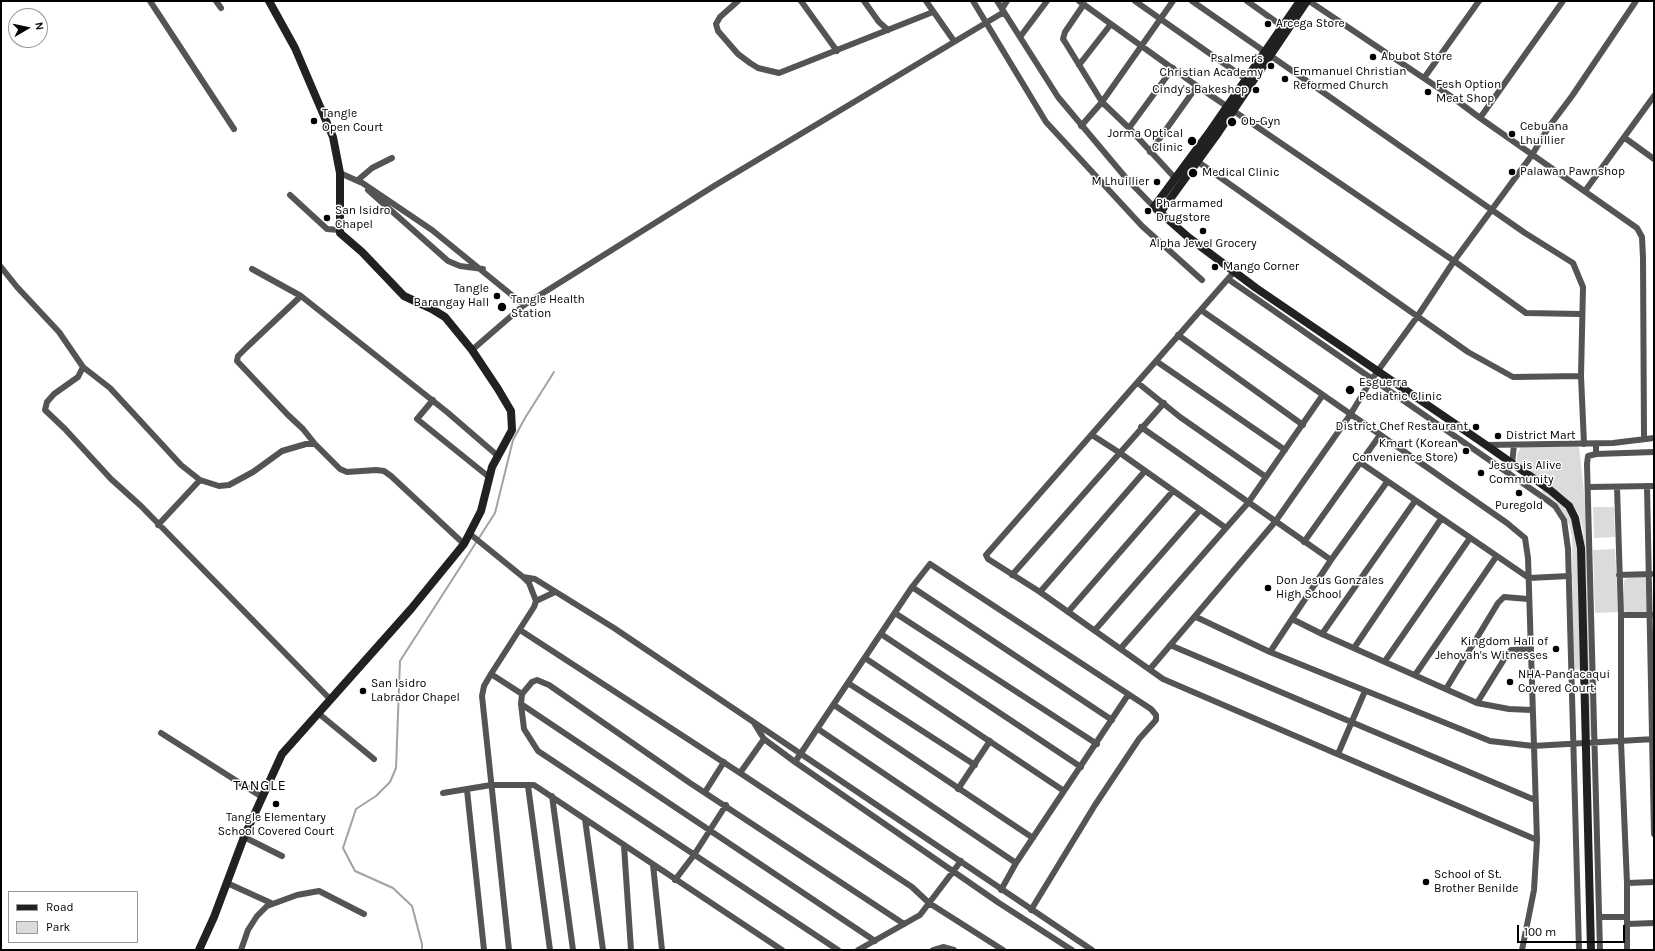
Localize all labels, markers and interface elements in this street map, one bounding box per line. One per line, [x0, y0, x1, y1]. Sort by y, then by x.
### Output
north arrow [8, 8, 48, 48]
place label: Arcega Store [1276, 17, 1345, 31]
marker: Arcega Store [1263, 19, 1273, 29]
text: N [32, 21, 46, 31]
place label: Abubot Store [1381, 50, 1452, 64]
place label: Psalmer's Christian Academy [1160, 52, 1263, 80]
marker: Abubot Store [1368, 52, 1378, 62]
marker: Psalmer's Christian Academy [1266, 61, 1276, 71]
place label: Emmanuel Christian Reformed Church [1293, 65, 1406, 93]
marker: Emmanuel Christian Reformed Church [1280, 74, 1290, 84]
place label: Fesh Option Meat Shop [1436, 78, 1501, 106]
place label: Cindy's Bakeshop [1152, 83, 1248, 97]
marker: Cindy's Bakeshop [1251, 85, 1261, 95]
marker: Fesh Option Meat Shop [1423, 87, 1433, 97]
place label: Tangle Open Court [322, 107, 383, 135]
place label: Ob-Gyn [1241, 115, 1281, 129]
marker: Tangle Open Court [309, 116, 319, 126]
marker: Ob-Gyn [1226, 116, 1238, 128]
place label: Cebuana Lhuillier [1520, 120, 1568, 148]
place label: Jorma Optical Clinic [1108, 127, 1183, 155]
marker: Cebuana Lhuillier [1507, 129, 1517, 139]
marker: Jorma Optical Clinic [1186, 135, 1198, 147]
place label: Palawan Pawnshop [1520, 165, 1625, 179]
place label: Medical Clinic [1202, 166, 1279, 180]
marker: Medical Clinic [1187, 167, 1199, 179]
marker: Palawan Pawnshop [1507, 167, 1517, 177]
place label: M Lhuillier [1091, 175, 1149, 189]
marker: M Lhuillier [1152, 177, 1162, 187]
place label: Pharmamed Drugstore [1156, 197, 1223, 225]
place label: San Isidro Chapel [335, 204, 390, 232]
marker: Pharmamed Drugstore [1143, 206, 1153, 216]
marker: San Isidro Chapel [322, 213, 332, 223]
marker: Alpha Jewel Grocery [1198, 226, 1208, 236]
place label: Alpha Jewel Grocery [1150, 237, 1256, 251]
place label: Mango Corner [1223, 260, 1299, 274]
marker: Mango Corner [1210, 262, 1220, 272]
place label: Tangle Barangay Hall [414, 282, 489, 310]
marker: Tangle Barangay Hall [492, 291, 502, 301]
place label: Tangle Health Station [511, 293, 585, 321]
marker: Tangle Health Station [496, 301, 508, 313]
place label: Esguerra Pediatric Clinic [1359, 376, 1442, 404]
marker: Esguerra Pediatric Clinic [1344, 384, 1356, 396]
place label: District Chef Restaurant [1336, 420, 1468, 434]
marker: District Chef Restaurant [1471, 422, 1481, 432]
place label: District Mart [1506, 429, 1575, 443]
marker: District Mart [1493, 431, 1503, 441]
place label: Kmart (Korean Convenience Store) [1352, 437, 1458, 465]
marker: Kmart (Korean Convenience Store) [1461, 446, 1471, 456]
place label: Jesus is Alive Community [1489, 459, 1561, 487]
marker: Jesus is Alive Community [1476, 468, 1486, 478]
marker: Puregold [1514, 488, 1524, 498]
place label: Puregold [1495, 499, 1543, 513]
place label: Don Jesus Gonzales High School [1276, 574, 1384, 602]
marker: Don Jesus Gonzales High School [1263, 583, 1273, 593]
place label: Kingdom Hall of Jehovah's Witnesses [1435, 635, 1548, 663]
marker: Kingdom Hall of Jehovah's Witnesses [1551, 644, 1561, 654]
place label: NHA-Pandacaqui Covered Court [1518, 668, 1610, 696]
place label: San Isidro Labrador Chapel [371, 677, 460, 705]
marker: NHA-Pandacaqui Covered Court [1505, 677, 1515, 687]
marker: San Isidro Labrador Chapel [358, 686, 368, 696]
district label: TANGLE [233, 778, 287, 794]
marker: Tangle Elementary School Covered Court [271, 799, 281, 809]
place label: Tangle Elementary School Covered Court [218, 811, 334, 839]
place label: School of St. Brother Benilde [1434, 868, 1519, 896]
marker: School of St. Brother Benilde [1421, 877, 1431, 887]
legend [8, 891, 138, 943]
text: Road [46, 900, 74, 914]
scale bar [1519, 917, 1627, 943]
text: Park [46, 920, 70, 934]
text: 100 m [1524, 925, 1556, 939]

